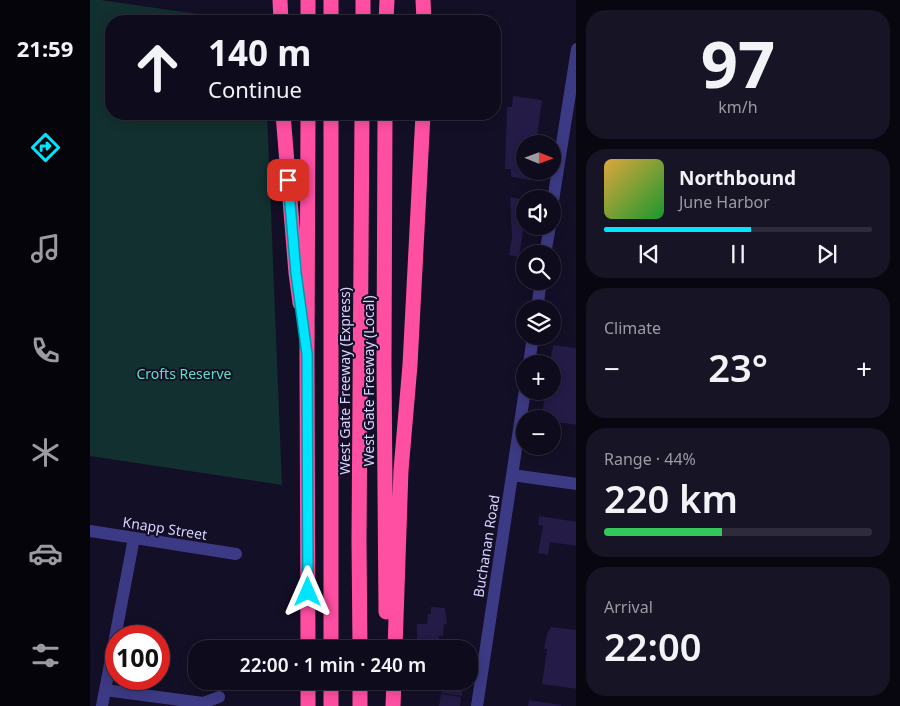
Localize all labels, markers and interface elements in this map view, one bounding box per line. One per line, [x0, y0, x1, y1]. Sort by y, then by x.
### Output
text: 97 [701, 19, 775, 107]
text: 140 m [208, 29, 311, 76]
text: 21:59 [17, 33, 73, 63]
icon: ahead [125, 35, 190, 100]
text: Continue [208, 74, 302, 104]
text: km/h [718, 96, 758, 118]
icon: directions [28, 130, 63, 165]
north arrow [516, 135, 561, 180]
map controls [516, 135, 561, 455]
pin [267, 159, 309, 201]
text: Northbound [679, 165, 796, 191]
icon: arrive [274, 166, 302, 194]
button: sound [516, 190, 561, 235]
text: June Harbor [679, 191, 770, 213]
icon: music [28, 231, 63, 266]
icon: previous [635, 240, 663, 268]
icon: pause [724, 240, 752, 268]
icon: next [813, 240, 841, 268]
button: search [516, 245, 561, 290]
street label: West Gate Freeway (Express) [335, 287, 354, 475]
street label: West Gate Freeway (Local) [359, 296, 378, 466]
button: layers [516, 300, 561, 345]
text: Climate [604, 317, 661, 339]
icon: phone [28, 333, 63, 368]
text: 23° [708, 341, 768, 393]
text: − [604, 349, 620, 387]
text: + [856, 349, 872, 387]
button: + [516, 355, 561, 400]
park label: Crofts Reserve [136, 364, 232, 383]
button: − [516, 410, 561, 455]
icon: climate [28, 435, 63, 470]
text: Range · 44% [604, 448, 696, 470]
text: 220 km [604, 472, 738, 524]
street label: Buchanan Road [469, 493, 503, 599]
street label: Knapp Street [121, 512, 209, 544]
icon: car [28, 536, 63, 571]
position arrow [281, 565, 333, 617]
text: Arrival [604, 596, 653, 618]
text: 22:00 [604, 620, 701, 672]
speed limit sign: 100 [105, 625, 170, 690]
icon: filters [28, 638, 63, 673]
text: 22:00 · 1 min · 240 m [240, 652, 426, 678]

